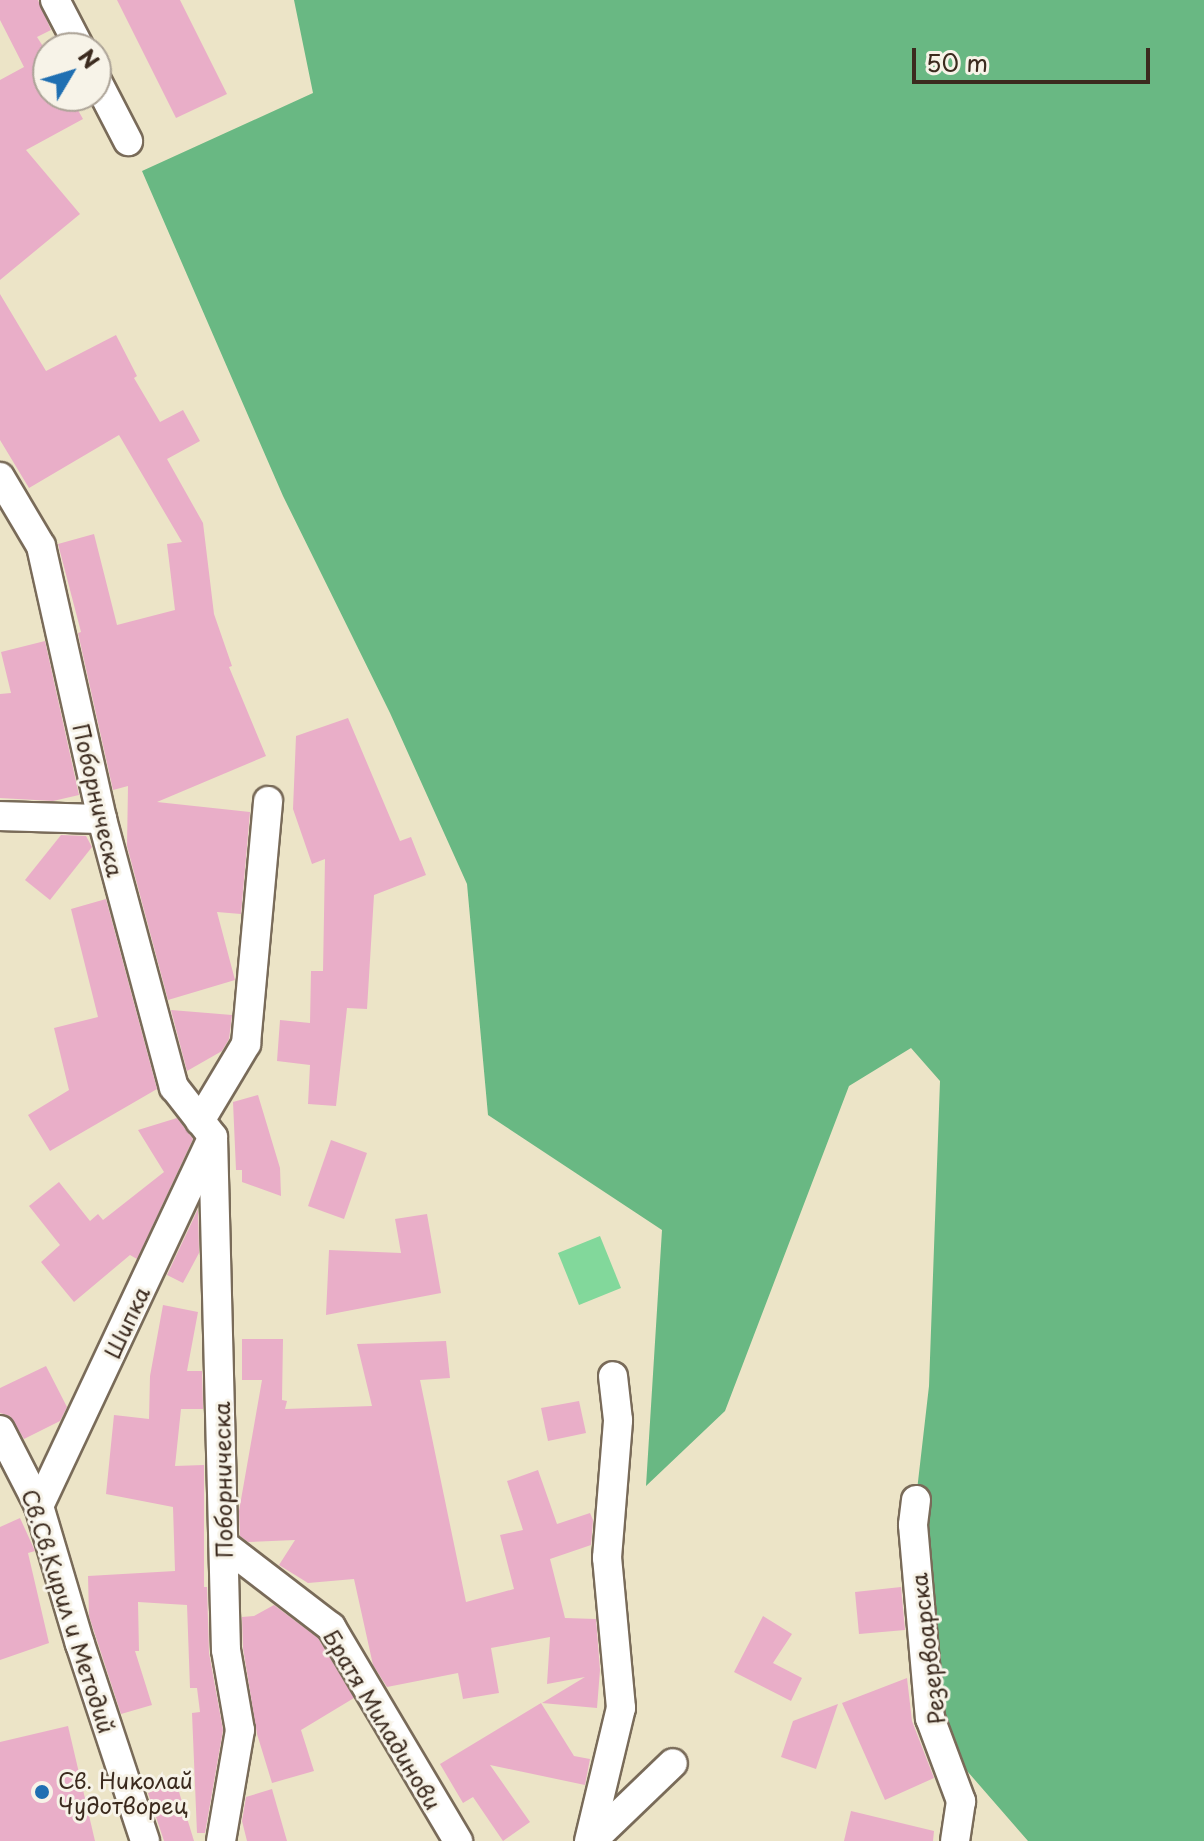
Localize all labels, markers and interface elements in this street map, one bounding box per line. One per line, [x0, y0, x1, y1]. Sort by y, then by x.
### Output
north arrow [32, 32, 112, 112]
scale bar [916, 32, 1154, 82]
text: N [71, 41, 108, 75]
text: 50 m [926, 44, 988, 80]
street label: Поборническа [69, 721, 129, 879]
street label: Шипка [98, 1282, 154, 1362]
street label: Поборническа [207, 1401, 237, 1559]
street label: Св.Св.Кирил и Методий [17, 1486, 121, 1736]
street label: Резервоарска [905, 1572, 949, 1726]
street label: Братя Миладинови [318, 1623, 448, 1815]
place label: Св. Николай Чудотворец [58, 1766, 193, 1818]
marker: Св. Николай Чудотворец [33, 1783, 51, 1801]

